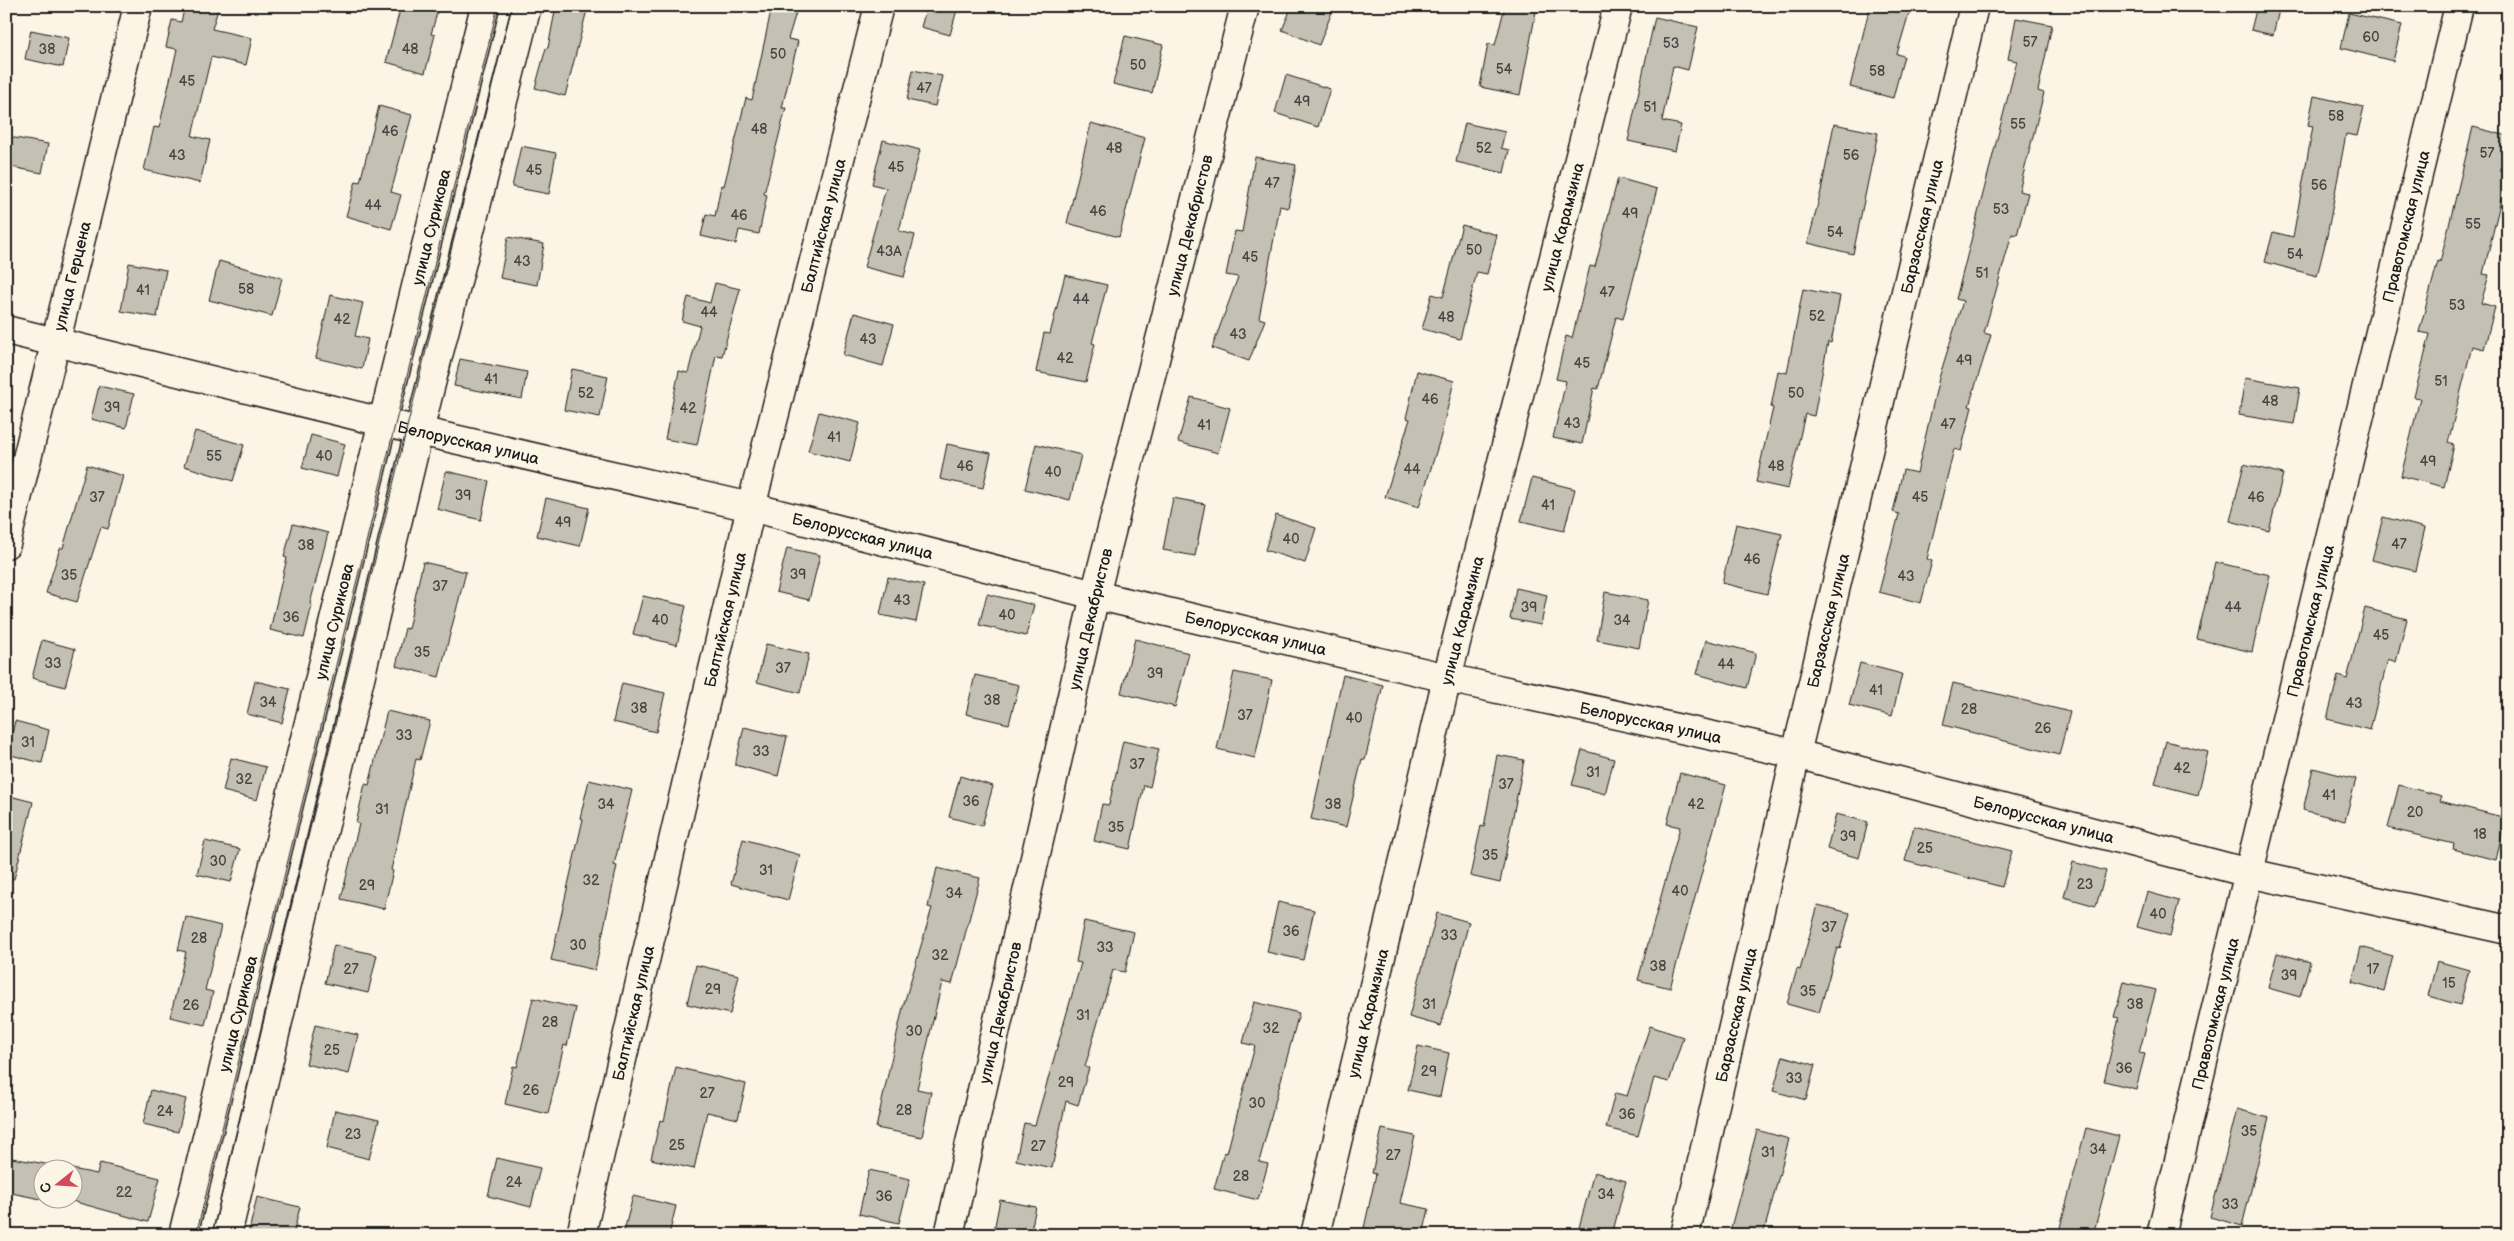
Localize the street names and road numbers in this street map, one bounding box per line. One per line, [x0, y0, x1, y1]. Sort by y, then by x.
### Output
street label: Правотомская улица [2379, 148, 2435, 305]
street label: улица Декабристов [1164, 152, 1218, 298]
street label: Балтийская улица [798, 156, 851, 295]
street label: Барзасская улица [1898, 157, 1948, 296]
street label: улица Карамзина [1538, 160, 1589, 294]
street label: улица Сурикова [409, 167, 456, 288]
street label: улица Герцена [51, 219, 96, 333]
street label: Белорусская улица [395, 418, 541, 469]
street label: Белорусская улица [790, 510, 935, 564]
street label: Правотомская улица [2284, 543, 2339, 699]
street label: улица Декабристов [1066, 546, 1118, 692]
street label: Балтийская улица [701, 550, 751, 689]
street label: Барзасская улица [1804, 551, 1855, 690]
street label: улица Карамзина [1438, 553, 1489, 687]
street label: улица Сурикова [312, 561, 359, 682]
street label: Белорусская улица [1183, 608, 1329, 660]
street label: Белорусская улица [1578, 699, 1724, 749]
street label: Белорусская улица [1971, 793, 2117, 848]
street label: Правотомская улица [2189, 935, 2244, 1092]
street label: улица Декабристов [976, 940, 1027, 1086]
street label: Балтийская улица [609, 943, 659, 1083]
street label: Барзасская улица [1713, 945, 1762, 1084]
street label: улица Карамзина [1344, 946, 1394, 1080]
street label: улица Сурикова [215, 953, 262, 1074]

